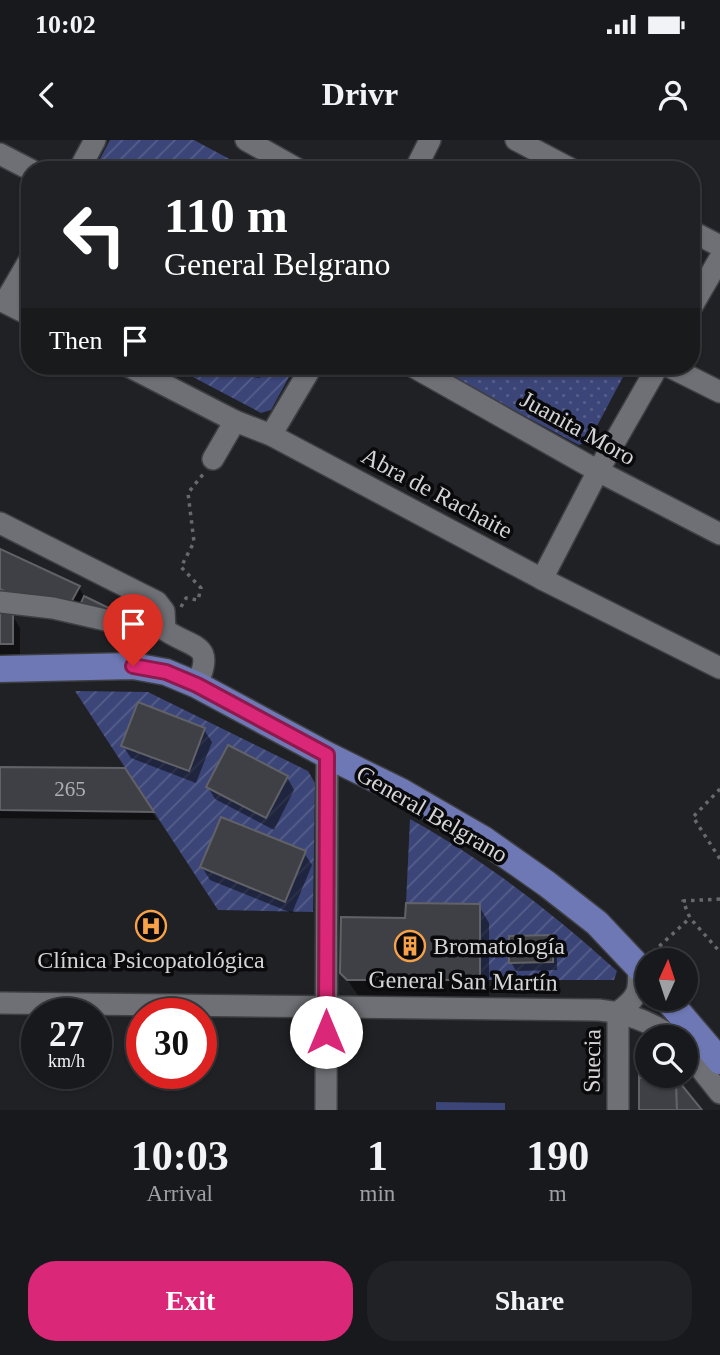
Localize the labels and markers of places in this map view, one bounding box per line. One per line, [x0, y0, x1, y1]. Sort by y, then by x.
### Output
pin [103, 594, 163, 666]
hospital icon: Clínica Psicopatológica [134, 909, 168, 943]
building icon: Bromatología [393, 929, 427, 963]
place label: Bromatología [433, 933, 565, 959]
place label: Clínica Psicopatológica [37, 947, 265, 973]

